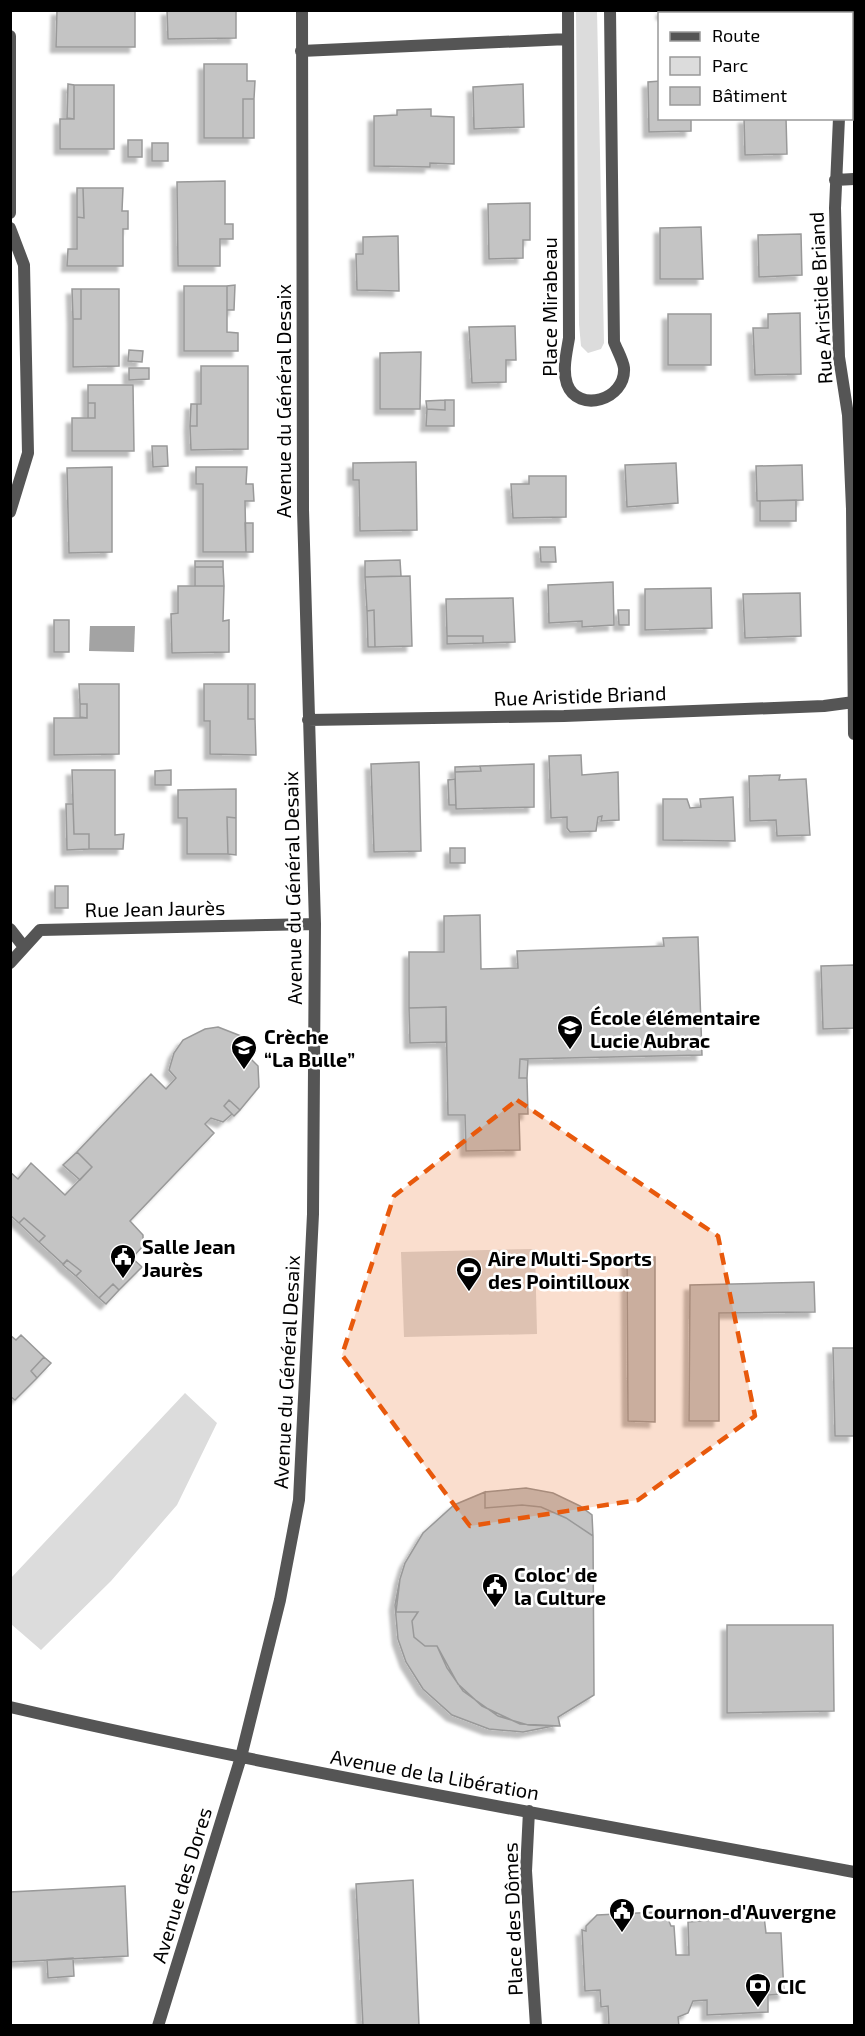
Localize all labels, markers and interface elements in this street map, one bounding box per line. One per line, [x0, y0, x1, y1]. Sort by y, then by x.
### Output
legend [658, 12, 853, 120]
text: Route [712, 24, 760, 46]
text: Parc [712, 54, 748, 76]
text: Bâtiment [712, 84, 787, 106]
street label: Rue Aristide Briand [803, 211, 837, 385]
street label: Place Mirabeau [537, 237, 561, 377]
street label: Avenue du Général Desaix [271, 284, 295, 518]
street label: Rue Aristide Briand [493, 680, 667, 710]
street label: Avenue du Général Desaix [278, 770, 306, 1005]
street label: Rue Jean Jaurès [84, 895, 226, 921]
place label: École élémentaire Lucie Aubrac [590, 1005, 760, 1052]
school or university icon: École élémentaire Lucie Aubrac [555, 1013, 585, 1051]
place label: Crèche “La Bulle” [264, 1024, 355, 1071]
school or university icon: Crèche “La Bulle” [229, 1033, 259, 1071]
place label: Salle Jean Jaurès [142, 1234, 236, 1281]
public building icon: Salle Jean Jaurès [108, 1242, 138, 1280]
place label: Aire Multi-Sports des Pointilloux [488, 1246, 652, 1293]
street label: Avenue du Général Desaix [268, 1254, 304, 1489]
sports icon: Aire Multi-Sports des Pointilloux [454, 1255, 484, 1293]
place label: Coloc' de la Culture [514, 1562, 606, 1609]
public building icon: Coloc' de la Culture [480, 1571, 510, 1609]
street label: Avenue de la Libération [329, 1744, 541, 1804]
street label: Avenue des Dores [146, 1804, 216, 1966]
street label: Place des Dômes [497, 1842, 527, 1996]
public building icon: Cournon-d'Auvergne [607, 1896, 637, 1934]
place label: Cournon-d'Auvergne [642, 1899, 836, 1923]
bank icon: CIC [743, 1971, 773, 2009]
place label: CIC [777, 1974, 807, 1998]

